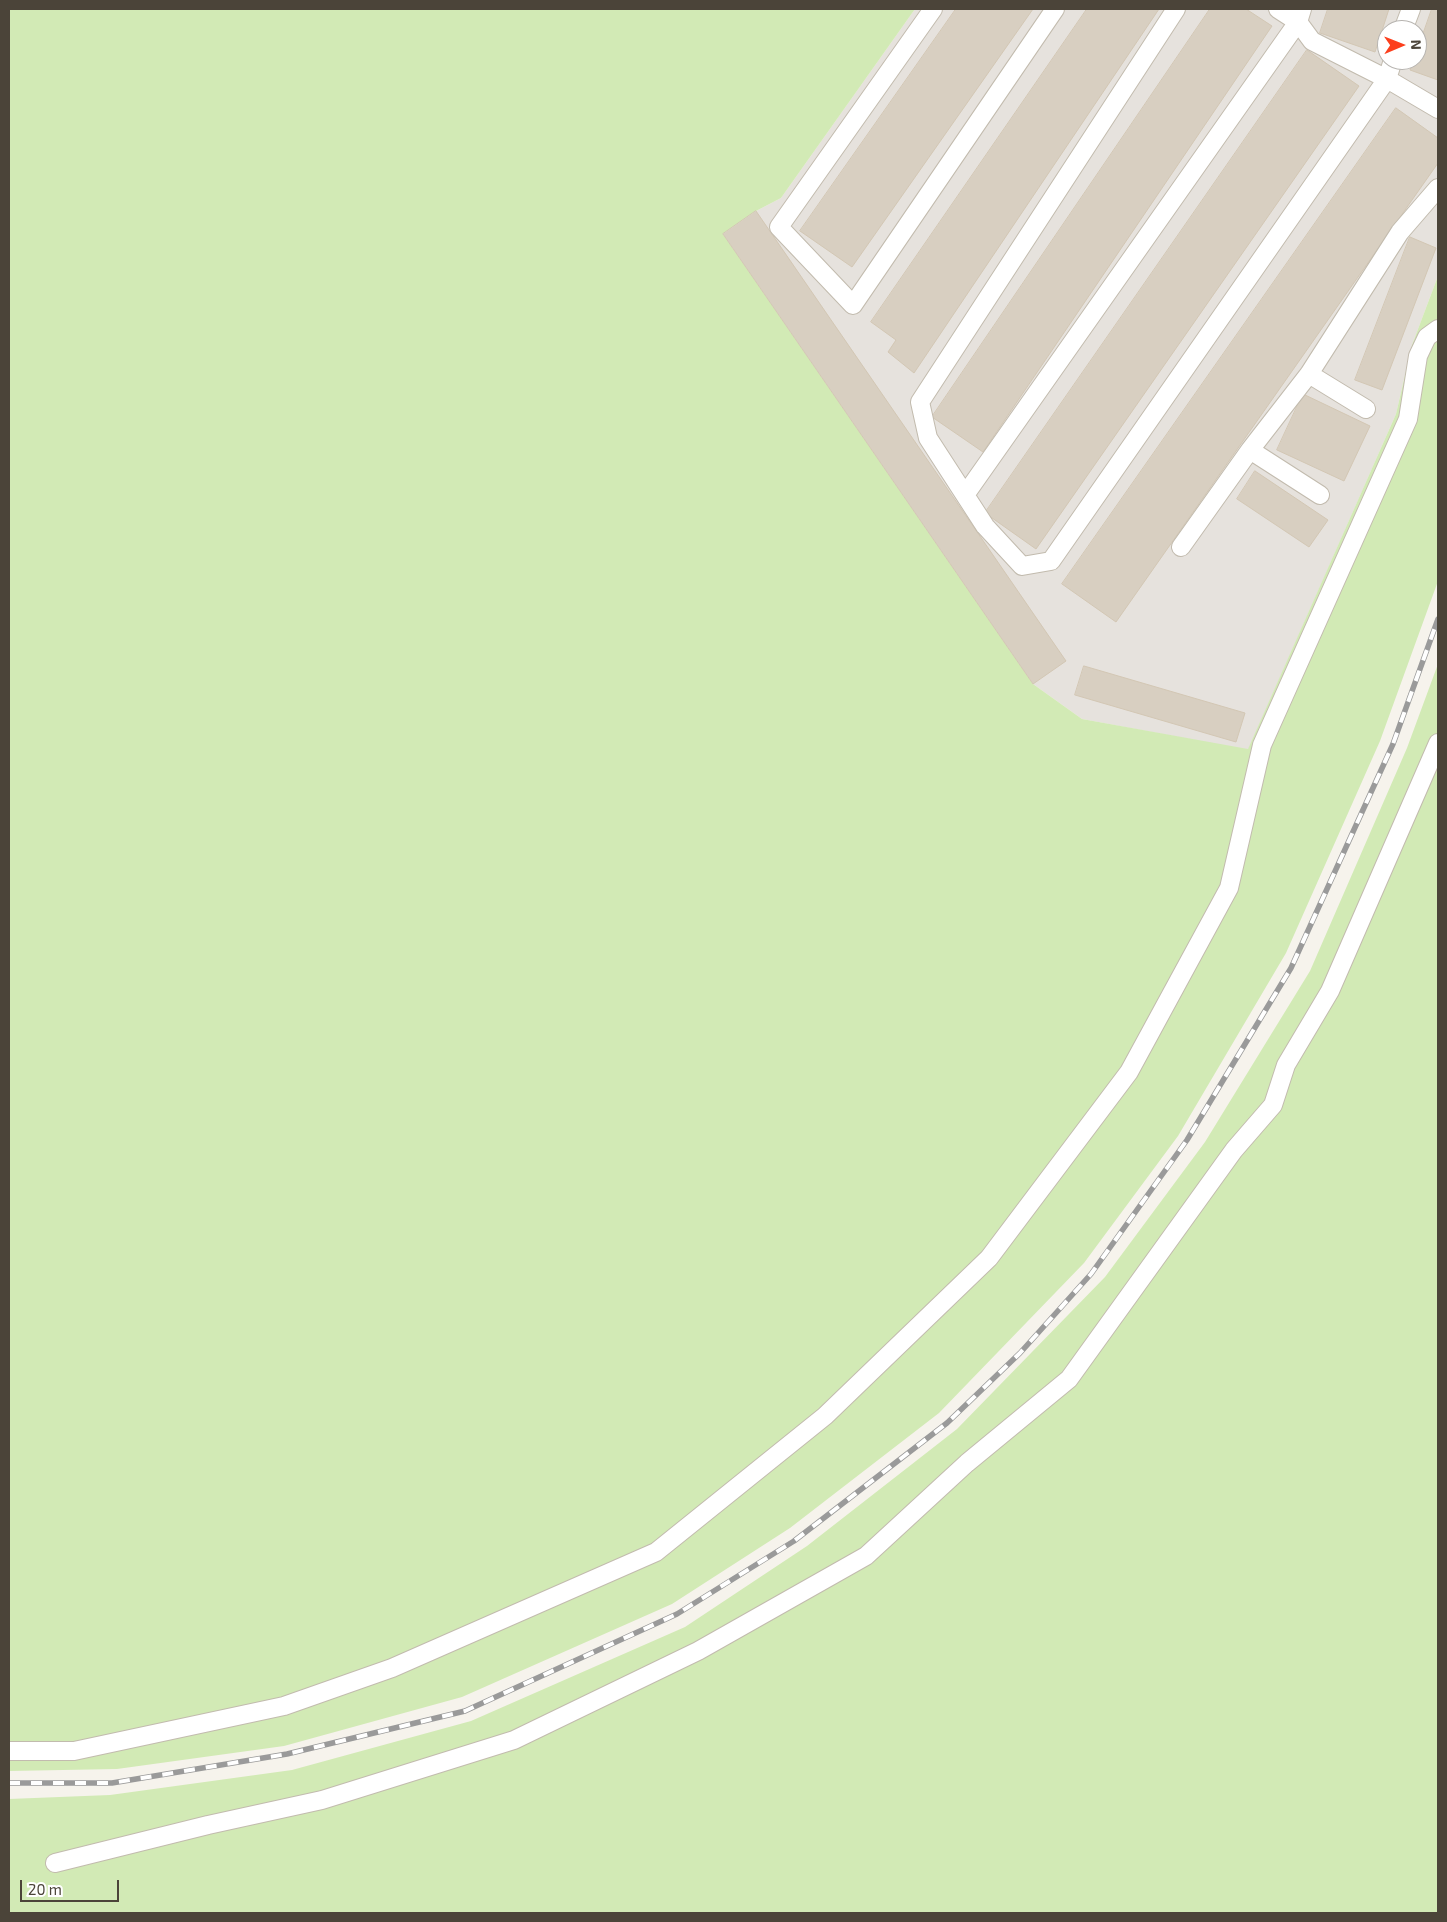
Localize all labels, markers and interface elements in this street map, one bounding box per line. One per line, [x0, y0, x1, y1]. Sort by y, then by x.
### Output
north arrow [1377, 20, 1427, 70]
text: N [1408, 40, 1425, 50]
scale bar [22, 1870, 121, 1902]
text: 20 m [28, 1880, 62, 1898]

